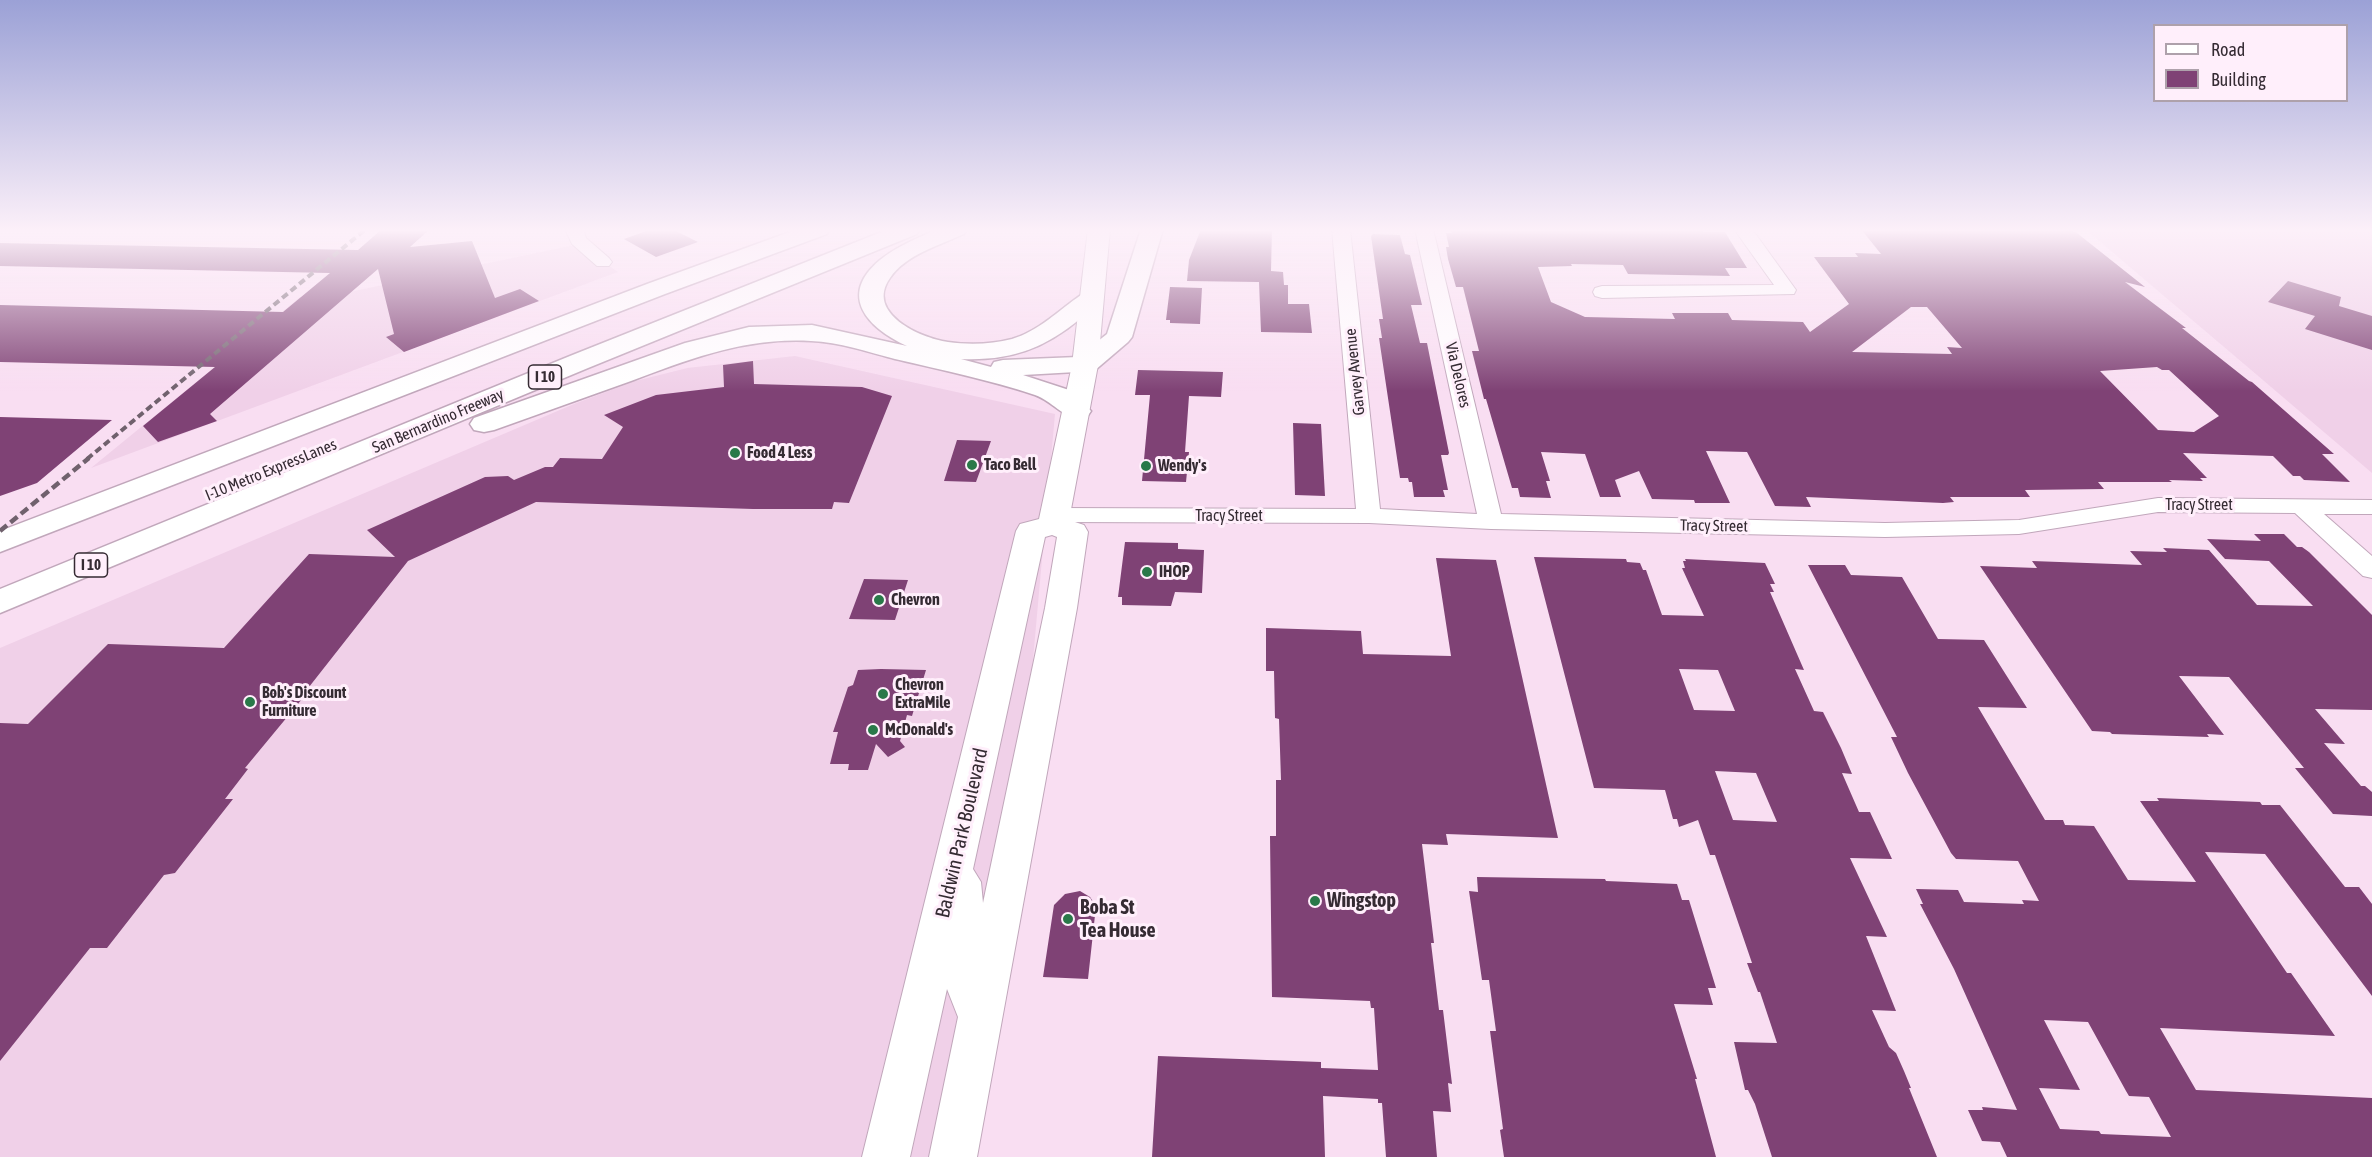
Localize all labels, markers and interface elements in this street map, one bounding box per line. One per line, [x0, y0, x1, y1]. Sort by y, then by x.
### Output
legend [2153, 24, 2348, 102]
text: Road [2211, 39, 2245, 60]
text: Building [2211, 69, 2266, 90]
street label: Garvey Avenue [1341, 328, 1369, 416]
street label: Via Delores [1441, 340, 1475, 410]
road number: I 10 [528, 365, 562, 389]
street label: San Bernardino Freeway [369, 385, 507, 457]
street label: I-10 Metro ExpressLanes [203, 435, 339, 505]
place label: Food 4 Less [747, 443, 812, 463]
marker: Food 4 Less [728, 446, 742, 460]
place label: Taco Bell [984, 455, 1036, 475]
place label: Wendy's [1158, 456, 1207, 476]
marker: Taco Bell [965, 458, 979, 472]
marker: Wendy's [1139, 459, 1153, 473]
street label: Tracy Street [2165, 495, 2233, 515]
street label: Tracy Street [1195, 506, 1263, 526]
street label: Tracy Street [1680, 516, 1748, 536]
road number: I 10 [74, 553, 107, 577]
place label: IHOP [1159, 562, 1190, 582]
marker: IHOP [1140, 565, 1154, 579]
place label: Chevron [891, 590, 940, 610]
marker: Chevron [872, 593, 886, 607]
place label: Chevron ExtraMile [895, 675, 950, 713]
place label: Bob's Discount Furniture [262, 683, 346, 721]
marker: Chevron ExtraMile [876, 687, 890, 701]
marker: Bob's Discount Furniture [243, 695, 257, 709]
place label: McDonald's [885, 720, 953, 740]
marker: McDonald's [866, 723, 880, 737]
street label: Baldwin Park Boulevard [931, 746, 993, 920]
place label: Wingstop [1327, 889, 1396, 913]
marker: Wingstop [1308, 894, 1322, 908]
place label: Boba St Tea House [1080, 896, 1156, 943]
marker: Boba St Tea House [1061, 912, 1075, 926]

